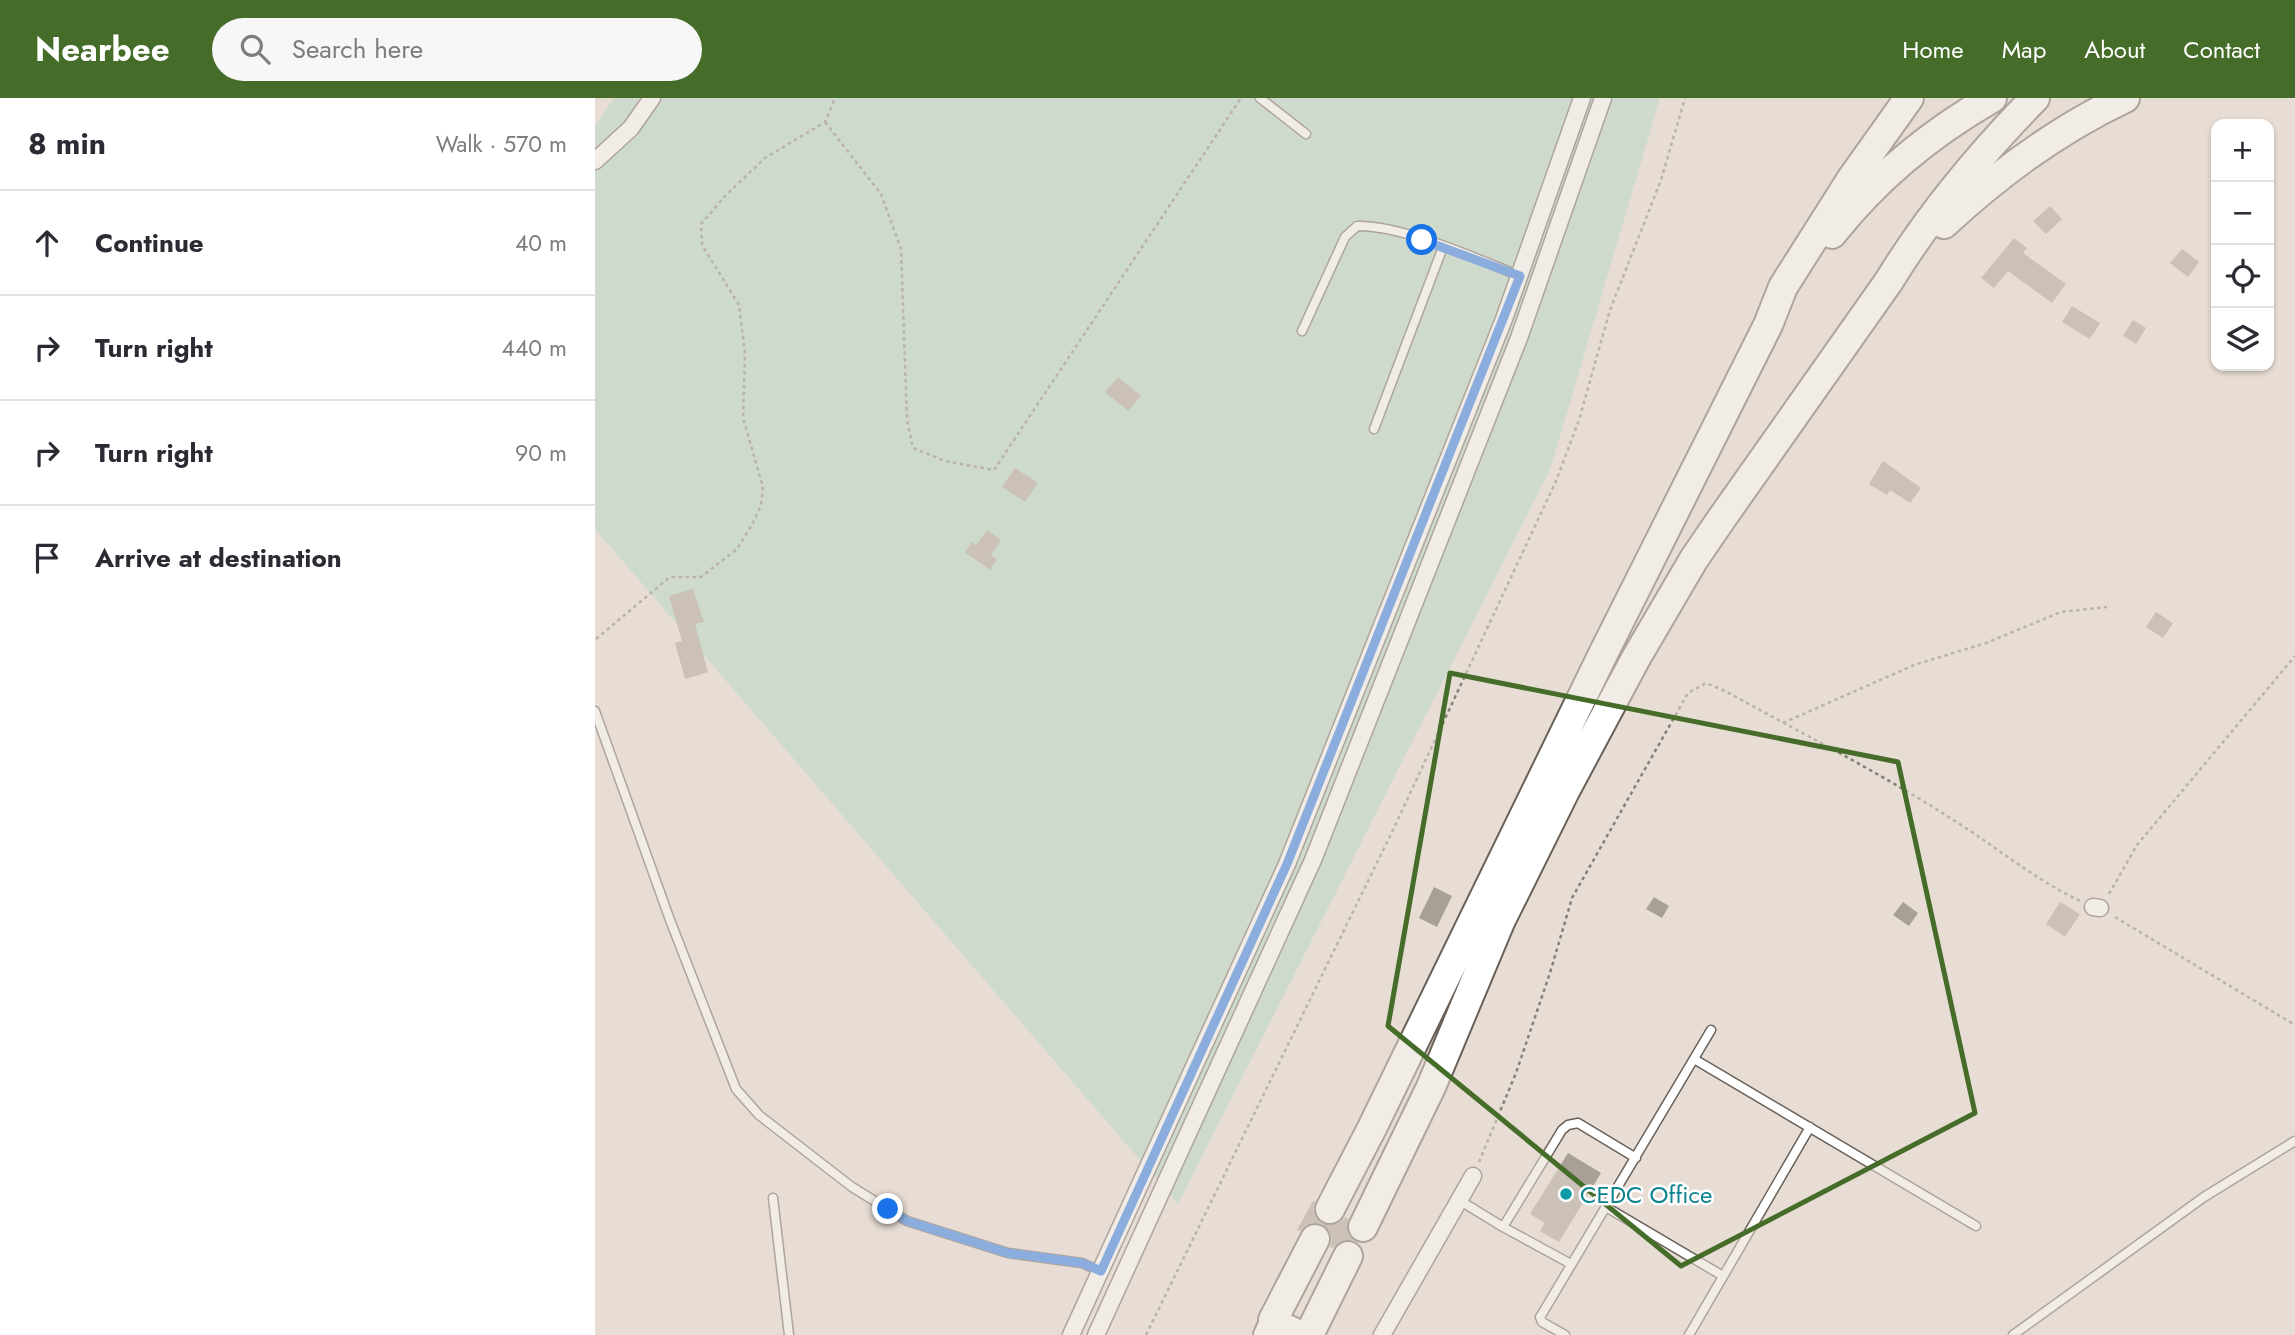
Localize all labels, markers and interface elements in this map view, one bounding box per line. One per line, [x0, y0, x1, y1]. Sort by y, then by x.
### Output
search box [212, 18, 702, 81]
text: Nearbee [35, 26, 170, 73]
icon: search [236, 30, 274, 68]
text: Search here [292, 30, 423, 68]
text: Home [1902, 32, 1964, 67]
text: Map [2002, 32, 2046, 67]
text: About [2084, 32, 2145, 67]
text: Contact [2183, 32, 2260, 67]
map controls [2211, 119, 2274, 371]
button: + [2211, 119, 2274, 182]
text: 8 min [28, 122, 106, 165]
text: Walk · 570 m [436, 127, 567, 161]
button: − [2211, 182, 2274, 245]
icon: ahead [28, 224, 66, 262]
text: Continue [95, 224, 204, 262]
route start [1406, 224, 1437, 255]
text: 40 m [515, 226, 567, 260]
button: locate [2211, 245, 2274, 308]
button: layers [2211, 308, 2274, 371]
icon: right [28, 329, 66, 367]
text: Turn right [95, 329, 213, 367]
text: 440 m [502, 331, 567, 365]
icon: right [28, 434, 66, 472]
text: Turn right [95, 434, 213, 472]
text: 90 m [515, 436, 567, 470]
icon: arrive [28, 539, 66, 577]
text: Arrive at destination [95, 539, 342, 577]
place label: CEDC Office [1580, 1177, 1712, 1212]
marker: CEDC Office [1558, 1186, 1574, 1202]
route end [872, 1193, 903, 1224]

